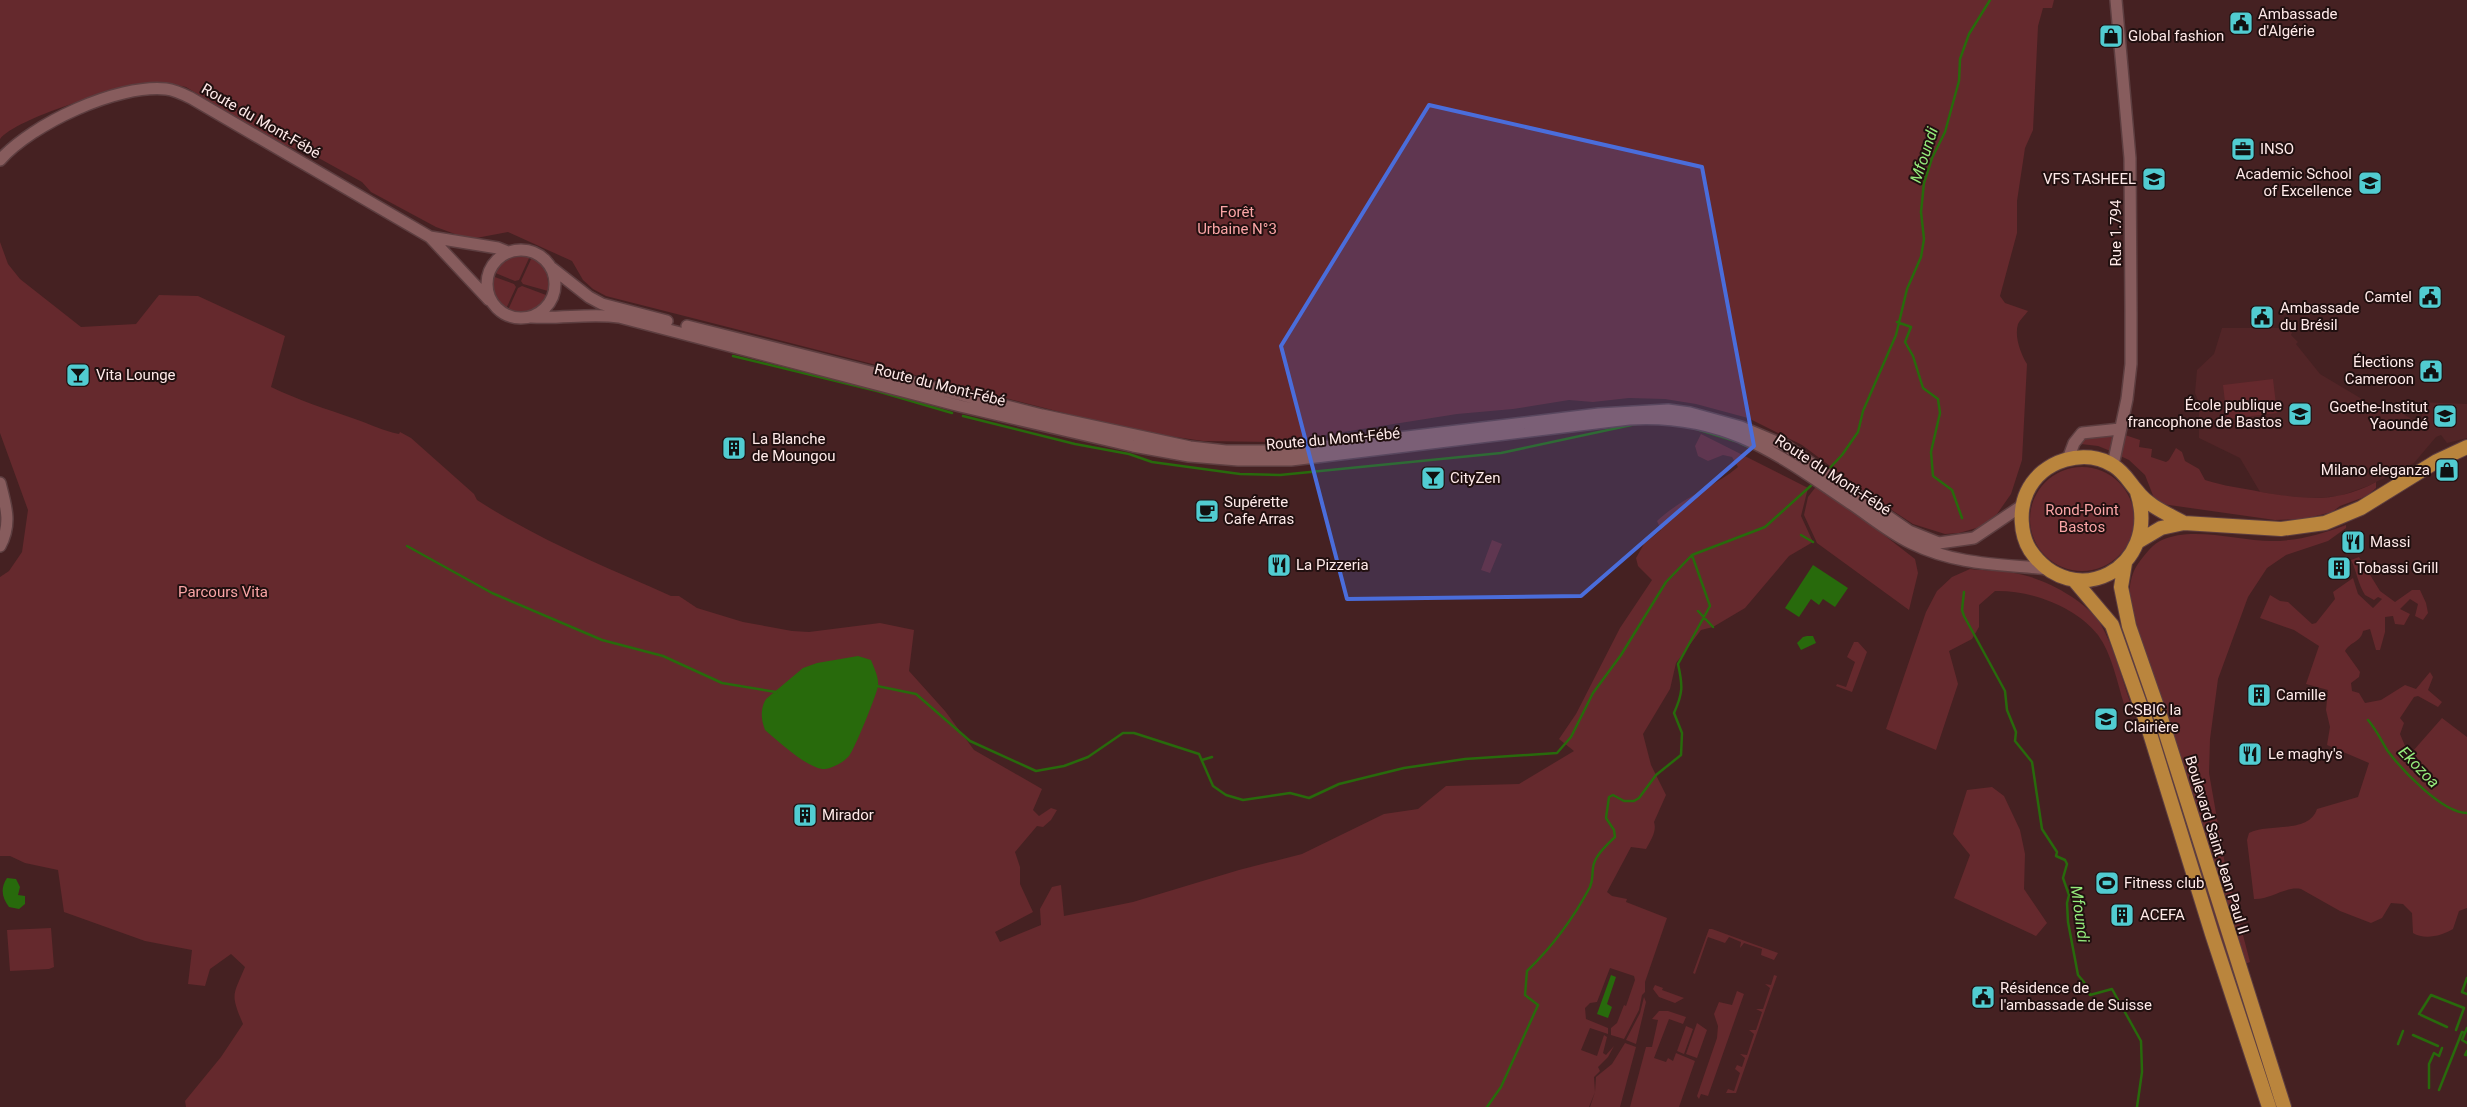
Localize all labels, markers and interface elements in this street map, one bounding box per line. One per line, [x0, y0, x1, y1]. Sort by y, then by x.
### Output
place label: Ambassade d'Algérie [2258, 5, 2338, 40]
public building icon: Ambassade d'Algérie [2228, 10, 2254, 36]
shop icon: Global fashion [2098, 23, 2124, 49]
place label: Global fashion [2128, 27, 2224, 45]
street label: Route du Mont-Fébé [198, 80, 324, 162]
water label: Mfoundi [1906, 125, 1942, 185]
office icon: INSO [2230, 136, 2256, 162]
place label: INSO [2260, 140, 2294, 158]
place label: Academic School of Excellence [2236, 165, 2352, 200]
school or university icon: VFS TASHEEL [2141, 166, 2167, 192]
place label: VFS TASHEEL [2043, 170, 2136, 188]
school or university icon: Academic School of Excellence [2357, 170, 2383, 196]
street label: Rue 1.794 [2107, 199, 2125, 266]
park label: Forêt Urbaine N°3 [1197, 203, 1277, 238]
public building icon: Camtel [2417, 284, 2443, 310]
place label: Camtel [2364, 288, 2412, 306]
place label: Ambassade du Brésil [2280, 299, 2360, 334]
public building icon: Ambassade du Brésil [2249, 304, 2275, 330]
place label: Élections Cameroon [2345, 353, 2414, 388]
public building icon: Élections Cameroon [2418, 358, 2444, 384]
street label: Route du Mont-Fébé [873, 360, 1007, 410]
bar icon: Vita Lounge [65, 362, 91, 388]
place label: Vita Lounge [96, 366, 176, 384]
place label: École publique francophone de Bastos [2128, 396, 2282, 431]
place label: Goethe-Institut Yaoundé [2329, 398, 2428, 433]
school or university icon: École publique francophone de Bastos [2287, 401, 2313, 427]
school or university icon: Goethe-Institut Yaoundé [2432, 403, 2458, 429]
street label: Route du Mont-Fébé [1265, 424, 1401, 454]
place label: La Blanche de Moungou [752, 430, 836, 465]
street label: Route du Mont-Fébé [1772, 431, 1894, 519]
building icon: La Blanche de Moungou [721, 435, 747, 461]
shop icon: Milano eleganza [2434, 457, 2460, 483]
place label: Milano eleganza [2321, 461, 2430, 479]
bar icon: CityZen [1420, 465, 1446, 491]
place label: CityZen [1450, 469, 1501, 487]
place label: Supérette Cafe Arras [1224, 493, 1294, 528]
cafe icon: Supérette Cafe Arras [1194, 498, 1220, 524]
park label: Rond-Point Bastos [2045, 501, 2119, 536]
restaurant icon: Massi [2340, 529, 2366, 555]
place label: Massi [2370, 533, 2410, 551]
restaurant icon: La Pizzeria [1266, 552, 1292, 578]
building icon: Tobassi Grill [2326, 555, 2352, 581]
place label: La Pizzeria [1296, 556, 1369, 574]
place label: Tobassi Grill [2356, 559, 2438, 577]
park label: Parcours Vita [178, 583, 268, 601]
building icon: Camille [2246, 682, 2272, 708]
place label: Camille [2276, 686, 2326, 704]
place label: CSBIC la Clairière [2124, 701, 2181, 736]
school or university icon: CSBIC la Clairière [2093, 706, 2119, 732]
restaurant icon: Le maghy's [2237, 741, 2263, 767]
water label: Ekozoa [2395, 742, 2443, 792]
place label: Le maghy's [2268, 745, 2343, 763]
street label: Boulevard Saint Jean Paul II [2181, 754, 2253, 936]
building icon: Mirador [792, 802, 818, 828]
place label: Mirador [822, 806, 874, 824]
sports icon: Fitness club [2094, 870, 2120, 896]
place label: Fitness club [2124, 874, 2204, 892]
water label: Mfoundi [2067, 884, 2093, 944]
building icon: ACEFA [2109, 902, 2135, 928]
place label: ACEFA [2140, 906, 2185, 924]
place label: Résidence de l'ambassade de Suisse [2000, 979, 2152, 1014]
public building icon: Résidence de l'ambassade de Suisse [1970, 984, 1996, 1010]

